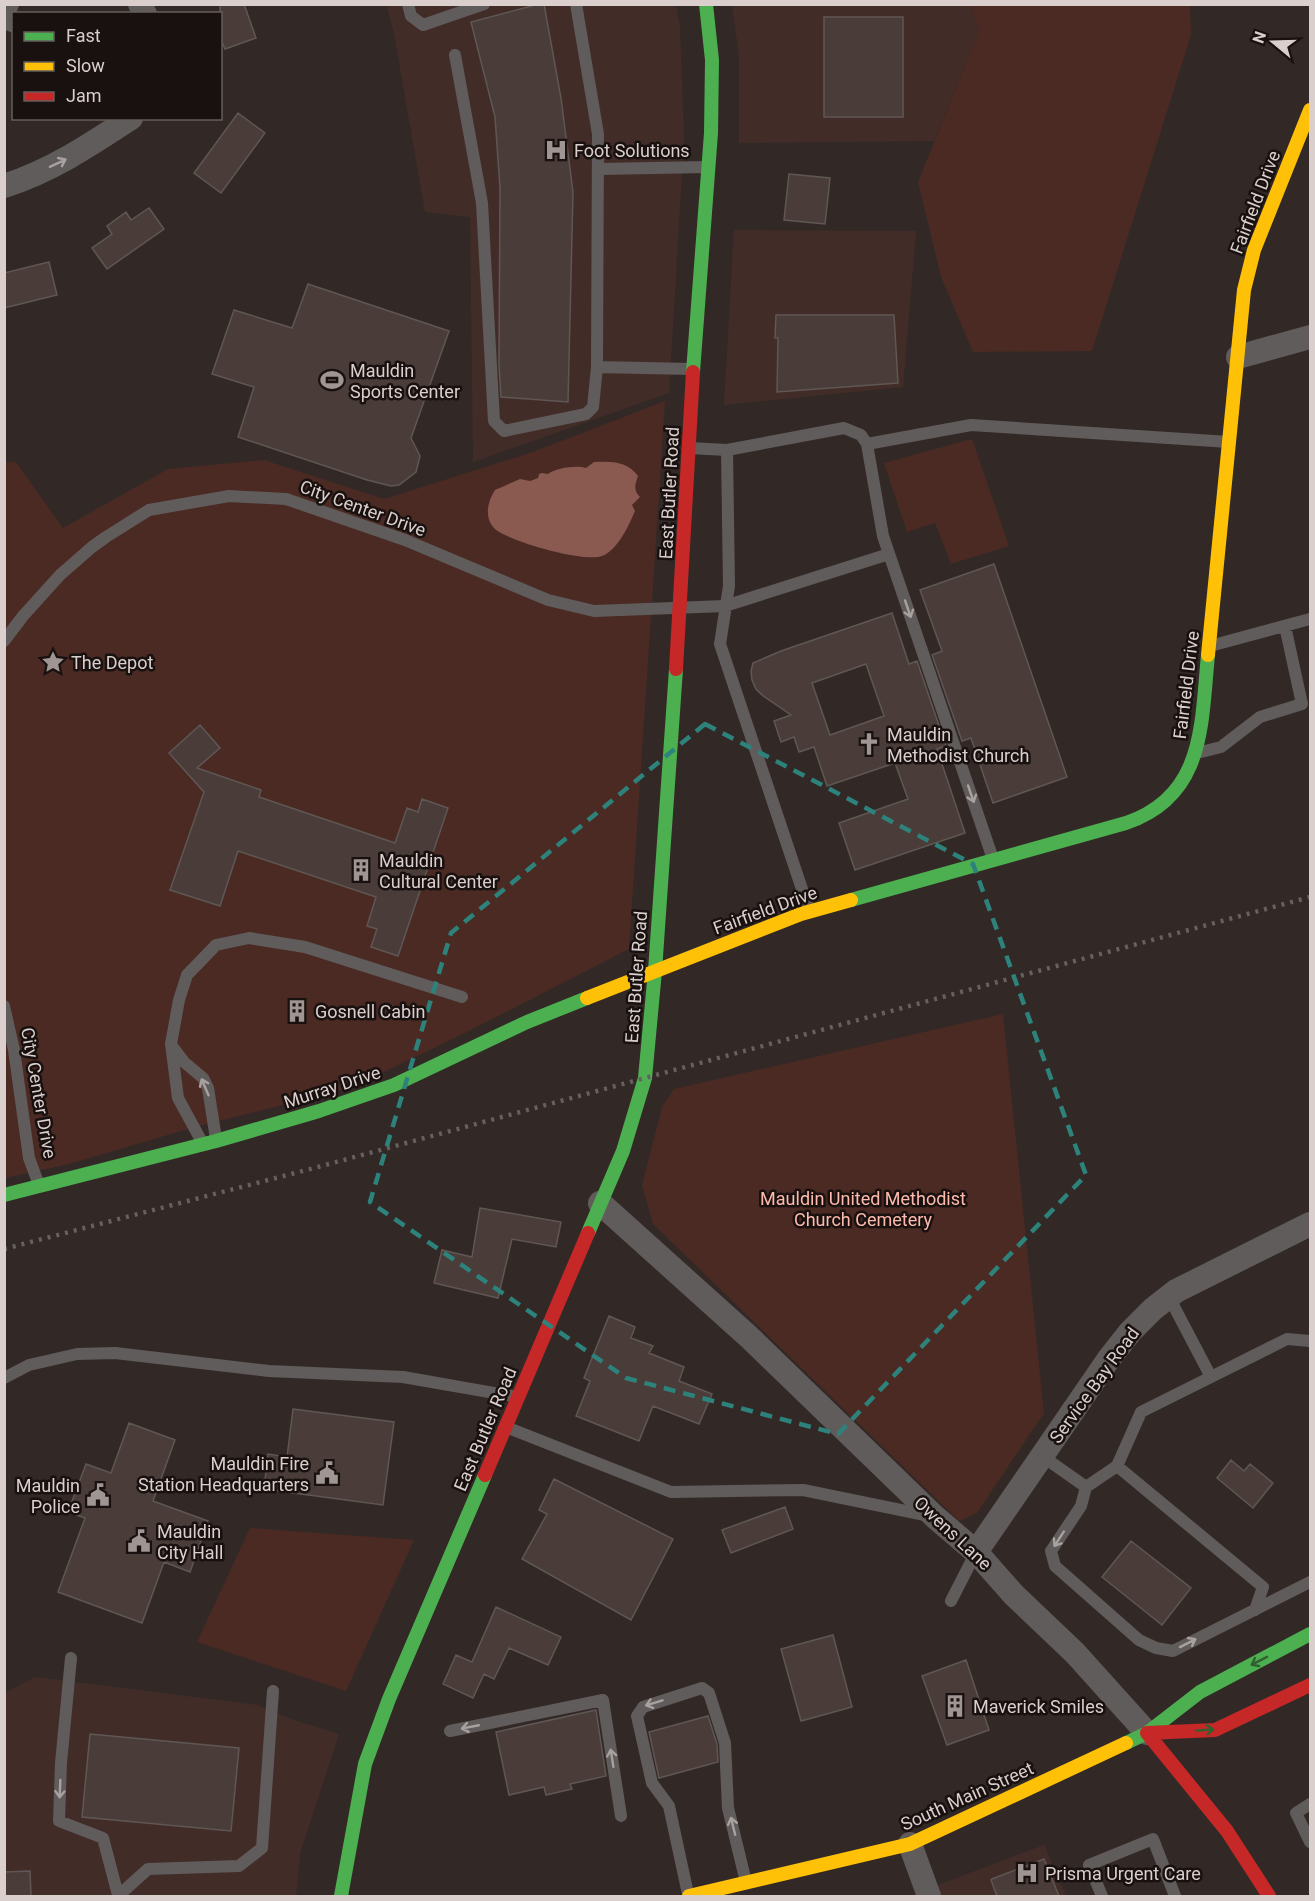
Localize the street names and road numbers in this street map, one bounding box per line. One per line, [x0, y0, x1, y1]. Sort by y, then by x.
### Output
street label: Fairfield Drive [1226, 147, 1284, 257]
street label: East Butler Road [655, 426, 683, 560]
street label: City Center Drive [297, 475, 429, 541]
street label: Fairfield Drive [1169, 630, 1203, 740]
street label: Fairfield Drive [710, 882, 820, 938]
street label: East Butler Road [621, 910, 651, 1044]
street label: City Center Drive [17, 1026, 61, 1160]
street label: Murray Drive [281, 1061, 383, 1113]
street label: Service Bay Road [1045, 1323, 1143, 1447]
street label: East Butler Road [449, 1364, 521, 1494]
street label: Owens Lane [910, 1492, 996, 1574]
street label: South Main Street [897, 1757, 1037, 1835]

